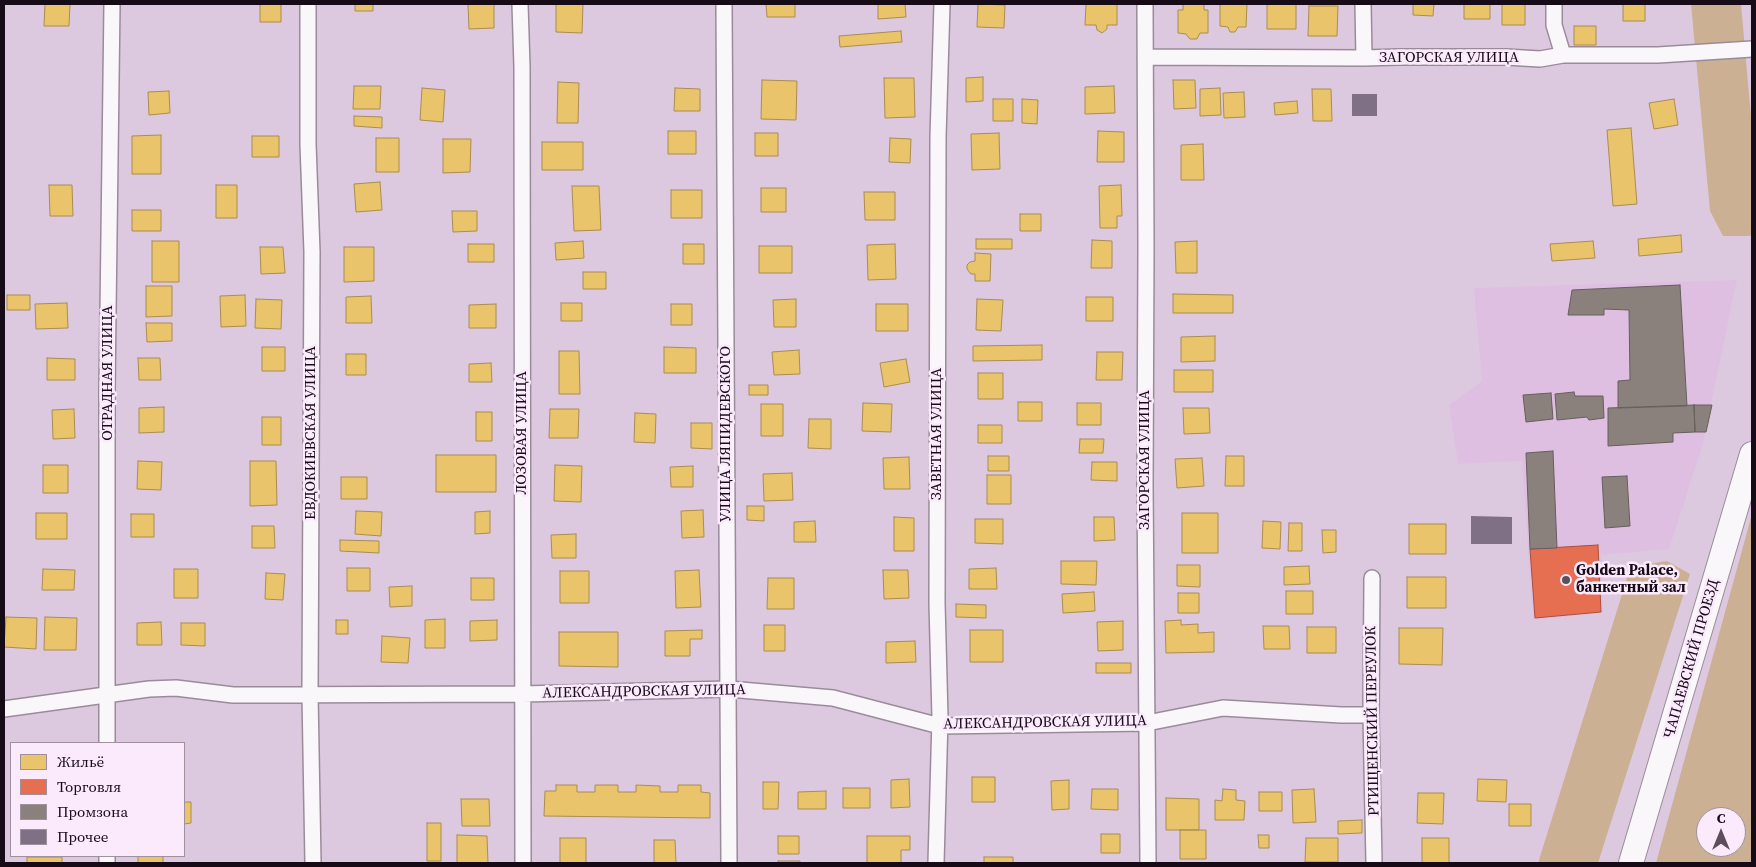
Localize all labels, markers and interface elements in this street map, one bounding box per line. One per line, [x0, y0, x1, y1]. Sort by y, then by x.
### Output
street label: ЗАГОРСКАЯ УЛИЦА [1379, 49, 1519, 67]
street label: ОТРАДНАЯ УЛИЦА [99, 305, 117, 441]
street label: ЕВДОКИЕВСКАЯ УЛИЦА [302, 346, 320, 520]
street label: УЛИЦА ЛЯПИДЕВСКОГО [717, 346, 735, 522]
street label: ЗАВЕТНАЯ УЛИЦА [928, 368, 946, 500]
street label: ЛОЗОВАЯ УЛИЦА [513, 371, 531, 495]
street label: ЗАГОРСКАЯ УЛИЦА [1136, 390, 1154, 530]
place label: Golden Palace, банкетный зал [1576, 562, 1686, 597]
marker: Golden Palace, банкетный зал [1560, 574, 1572, 586]
street label: ЧАПАЕВСКИЙ ПРОЕЗД [1661, 577, 1723, 741]
street label: РТИЩЕНСКИЙ ПЕРЕУЛОК [1362, 626, 1384, 816]
street label: АЛЕКСАНДРОВСКАЯ УЛИЦА [542, 681, 746, 703]
street label: АЛЕКСАНДРОВСКАЯ УЛИЦА [943, 712, 1147, 734]
legend [10, 742, 185, 857]
text: Жильё [57, 751, 104, 772]
text: Торговля [57, 776, 121, 797]
text: Промзона [57, 801, 128, 822]
north arrow [1696, 807, 1746, 857]
text: С [1717, 808, 1725, 828]
text: Прочее [57, 826, 108, 847]

